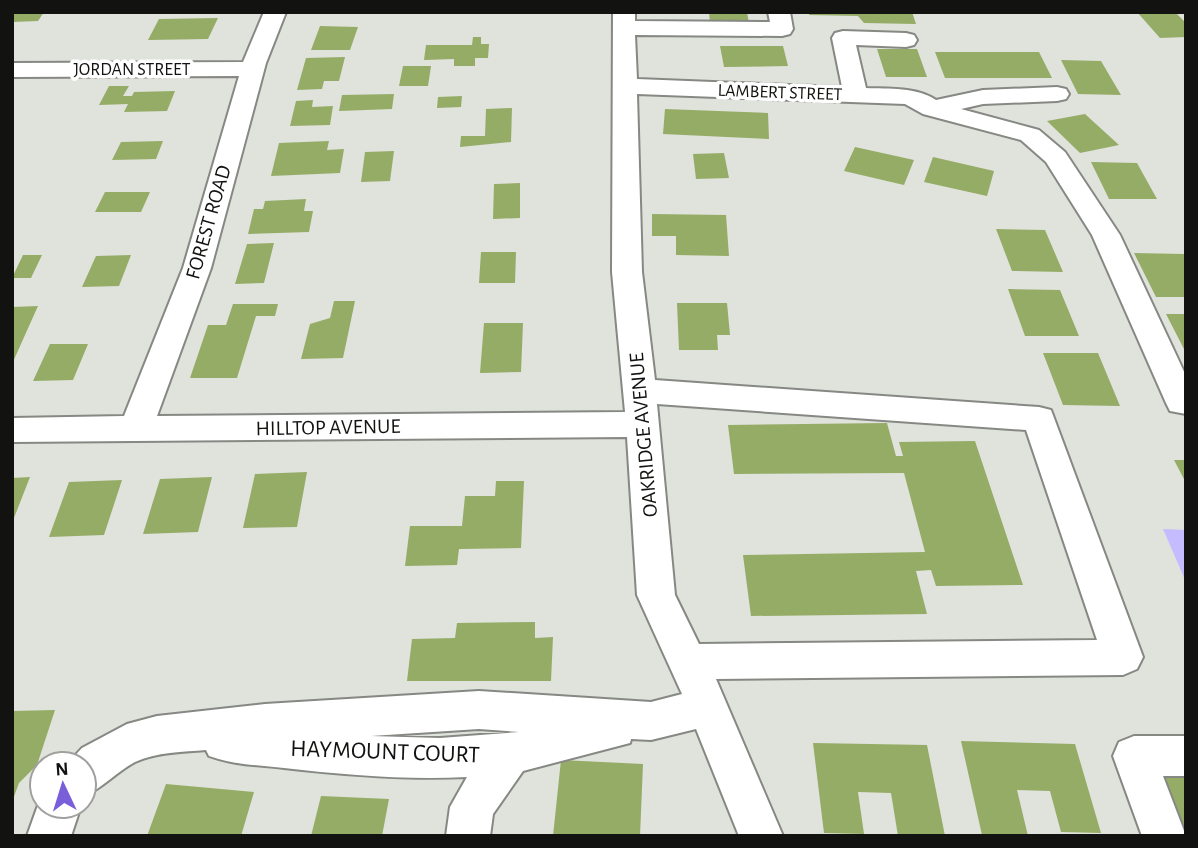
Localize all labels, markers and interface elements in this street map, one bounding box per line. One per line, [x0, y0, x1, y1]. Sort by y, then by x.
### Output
street label: JORDAN STREET [74, 61, 191, 79]
street label: LAMBERT STREET [717, 82, 843, 104]
street label: FOREST ROAD [182, 163, 235, 282]
street label: OAKRIDGE AVENUE [626, 352, 661, 518]
street label: HILLTOP AVENUE [255, 416, 401, 439]
street label: HAYMOUNT COURT [290, 737, 480, 767]
north arrow [28, 750, 98, 820]
text: N [55, 760, 69, 779]

